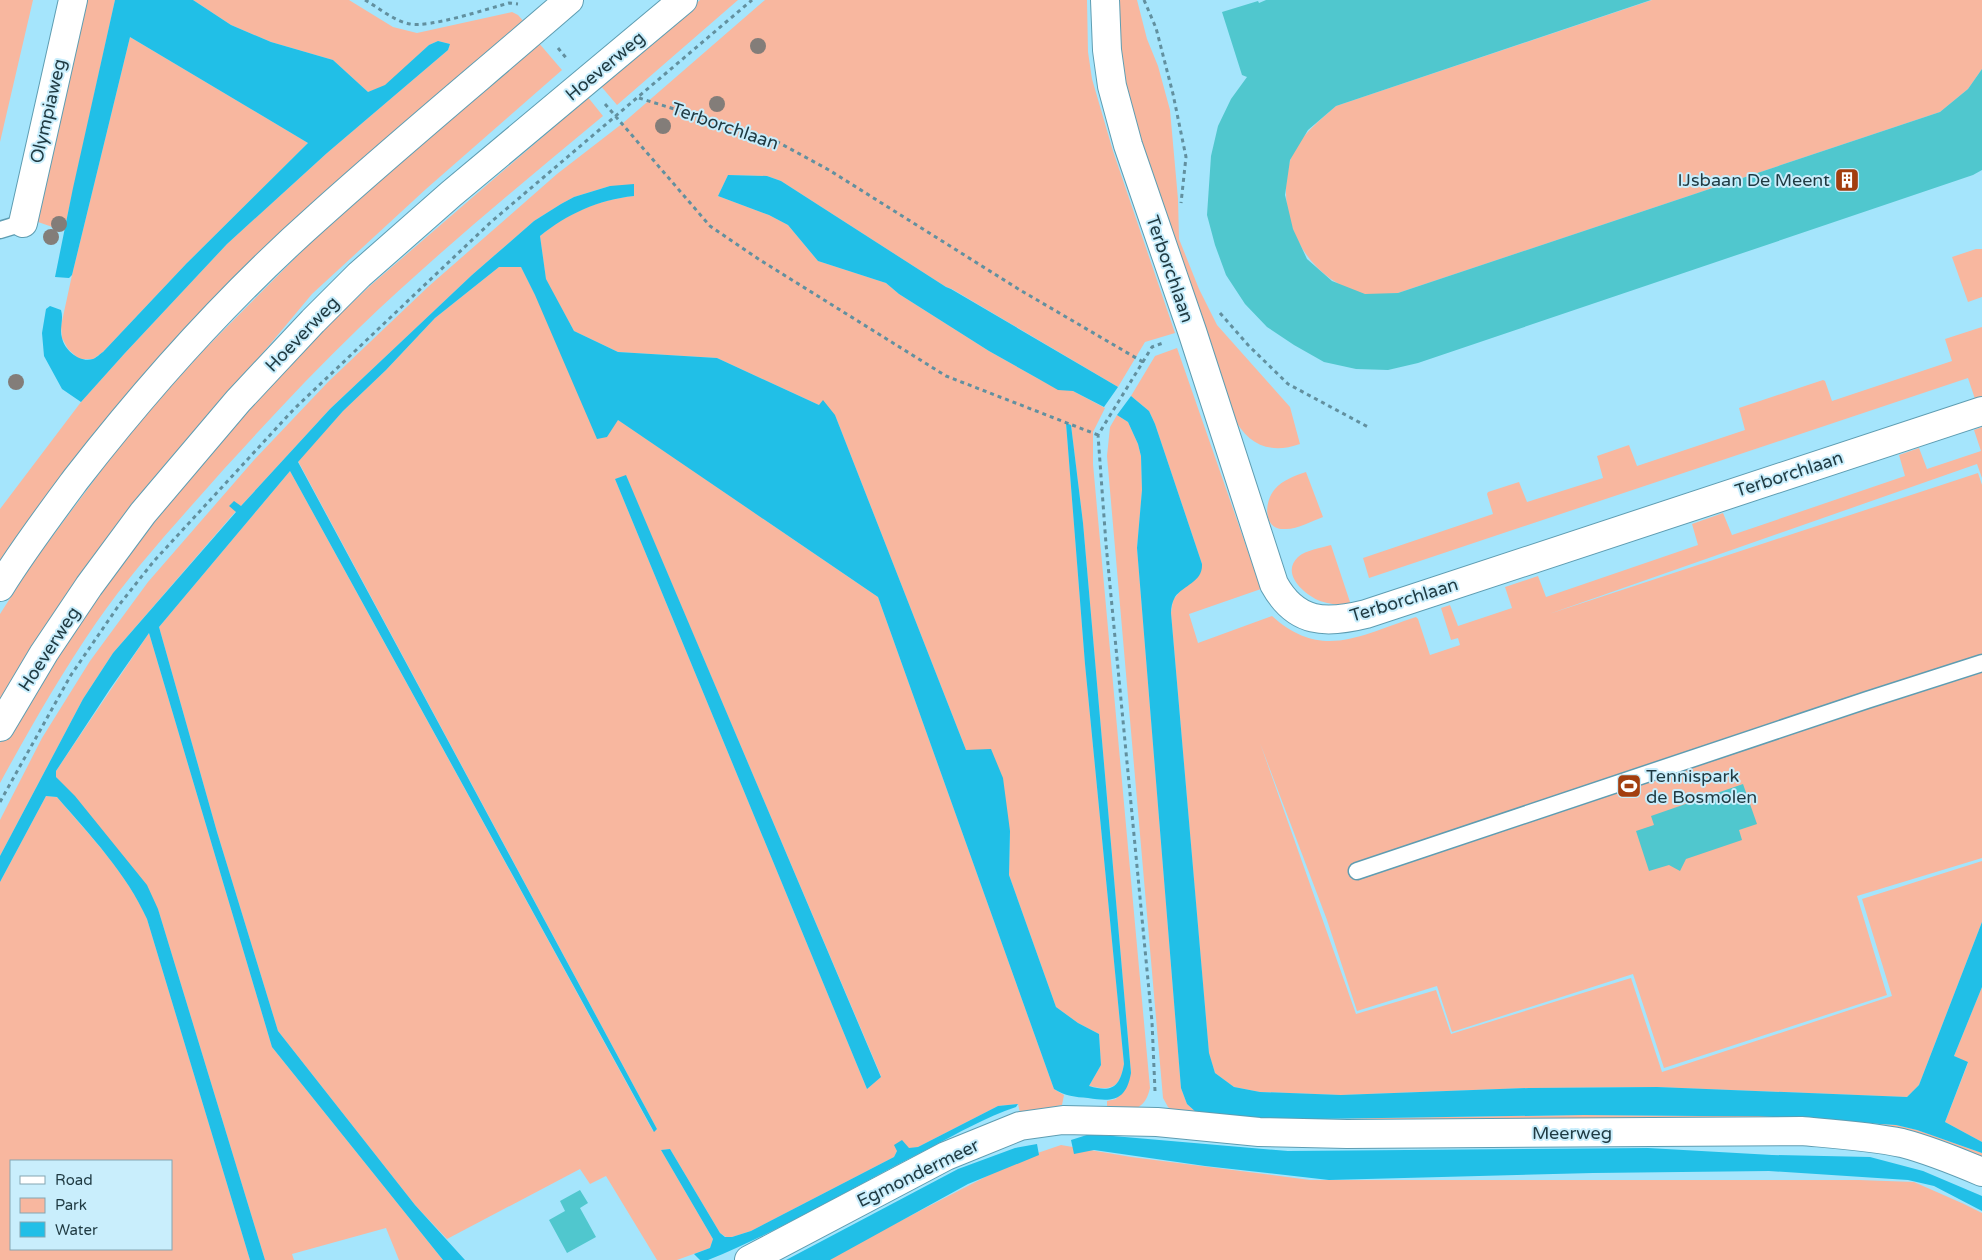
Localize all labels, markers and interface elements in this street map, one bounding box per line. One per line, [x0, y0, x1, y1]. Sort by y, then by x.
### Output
street label: Hoeverweg [561, 27, 649, 105]
street label: Olympiaweg [25, 57, 71, 165]
street label: Terborchlaan [668, 97, 782, 155]
building icon: IJsbaan De Meent [1834, 167, 1860, 193]
place label: IJsbaan De Meent [1677, 169, 1830, 191]
street label: Terborchlaan [1141, 212, 1199, 326]
street label: Hoeverweg [261, 292, 343, 376]
street label: Terborchlaan [1732, 446, 1846, 502]
street label: Terborchlaan [1347, 573, 1461, 627]
street label: Hoeverweg [13, 603, 85, 695]
place label: Tennispark de Bosmolen [1646, 765, 1757, 808]
sports icon: Tennispark de Bosmolen [1616, 773, 1642, 799]
street label: Meerweg [1532, 1122, 1612, 1144]
street label: Egmondermeer [853, 1134, 983, 1212]
legend [10, 1160, 172, 1250]
text: Road [55, 1171, 93, 1189]
text: Park [55, 1196, 87, 1214]
text: Water [55, 1221, 98, 1239]

